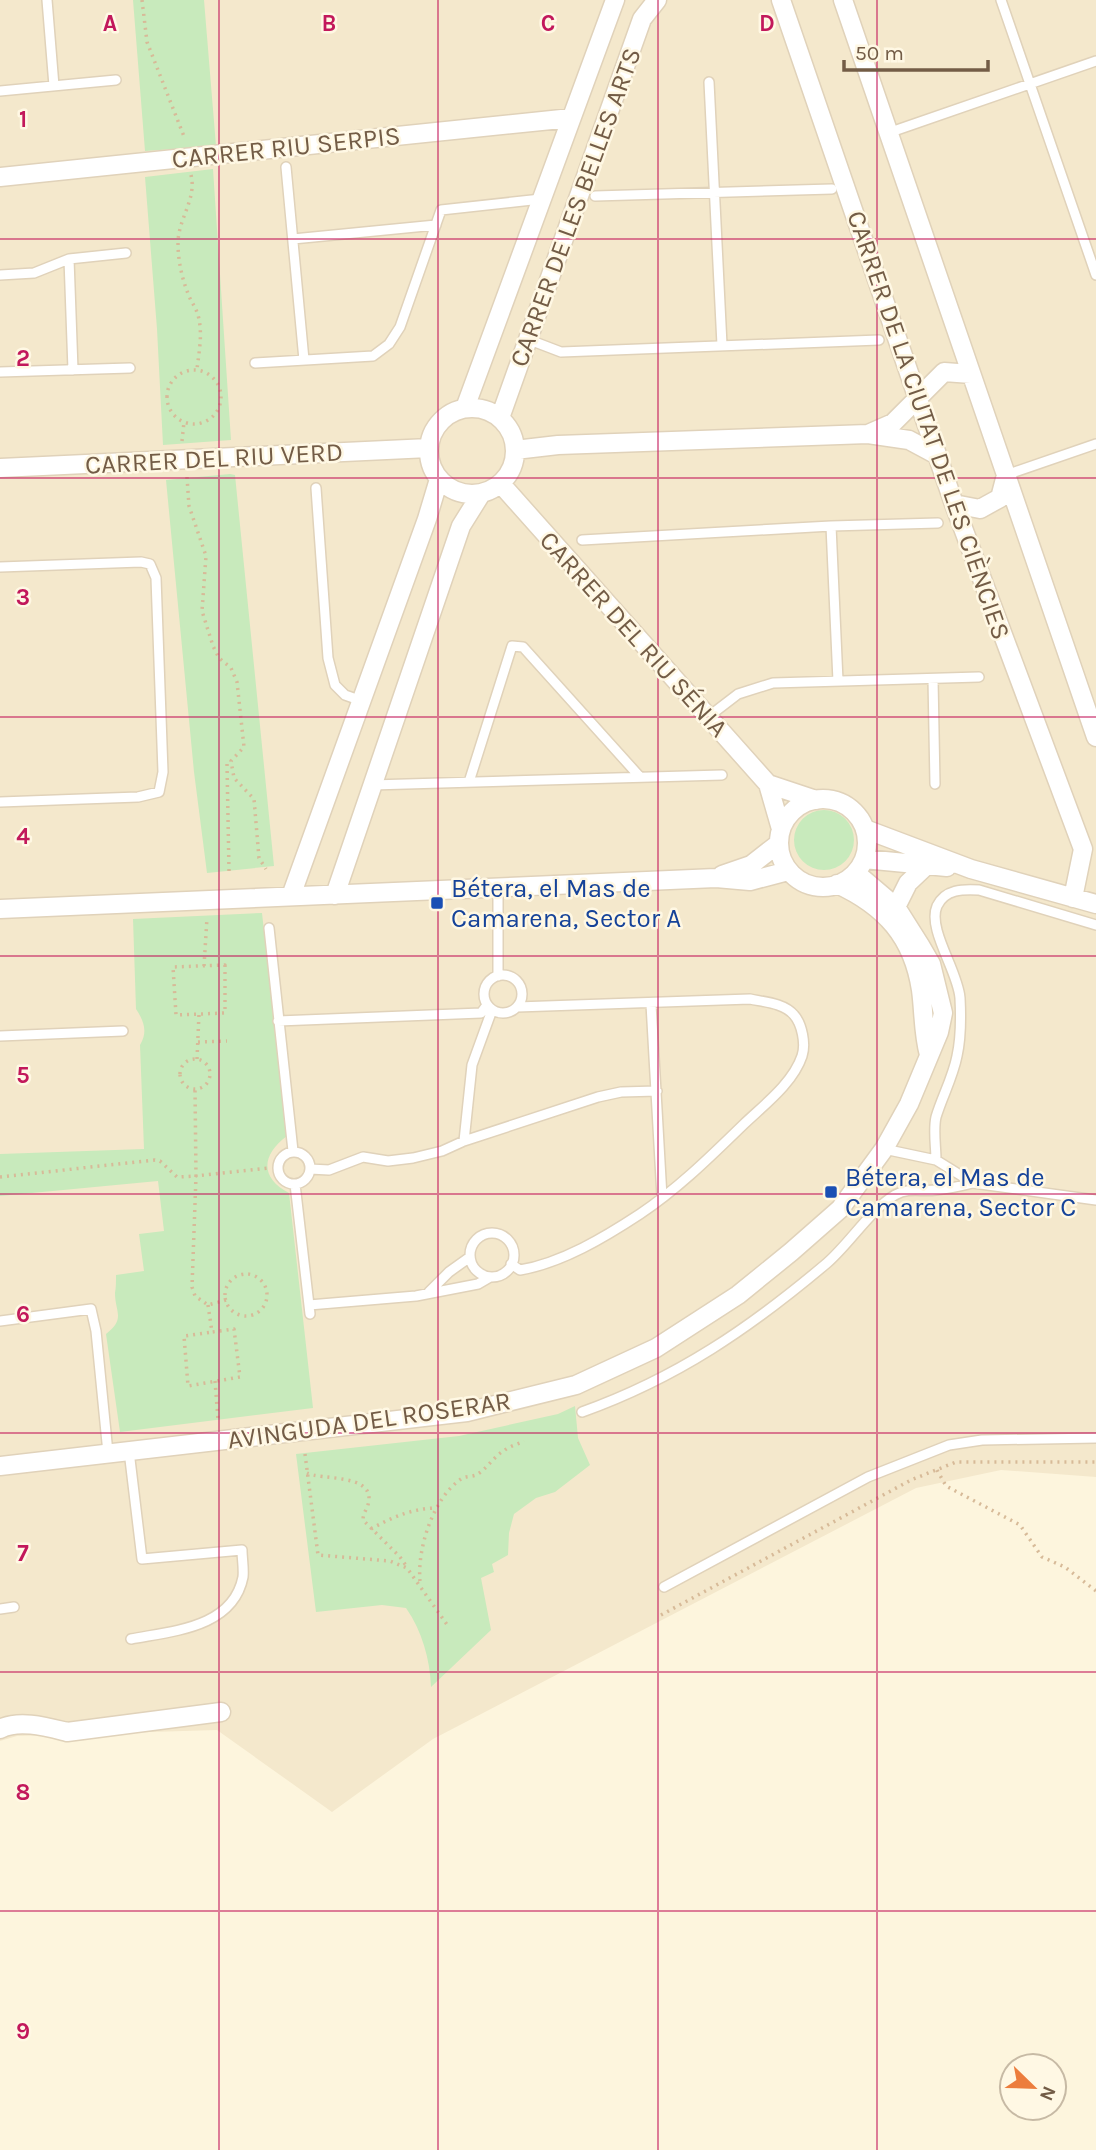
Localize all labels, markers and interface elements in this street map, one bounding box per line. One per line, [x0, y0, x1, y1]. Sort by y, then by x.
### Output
text: A [103, 10, 117, 37]
text: B [322, 10, 336, 37]
text: C [541, 10, 555, 37]
text: D [759, 10, 775, 37]
scale bar [844, 28, 988, 72]
text: 50 m [855, 41, 904, 65]
street label: CARRER DE LES BELLES ARTS [503, 43, 648, 371]
text: 1 [19, 106, 27, 133]
street label: CARRER RIU SERPIS [170, 120, 402, 175]
street label: CARRER DE LA CIUTAT DE LES CIÈNCIES [840, 206, 1018, 644]
text: 2 [16, 345, 30, 372]
street label: CARRER DEL RIU VERD [84, 436, 344, 481]
street label: CARRER DEL RIU SÉNIA [533, 524, 735, 744]
text: 3 [16, 584, 30, 611]
text: 4 [16, 823, 30, 850]
place label: Bétera, el Mas de Camarena, Sector A [451, 873, 681, 934]
marker: Bétera, el Mas de Camarena, Sector A [429, 895, 445, 911]
text: 5 [16, 1062, 30, 1089]
place label: Bétera, el Mas de Camarena, Sector C [845, 1162, 1076, 1223]
marker: Bétera, el Mas de Camarena, Sector C [823, 1184, 839, 1200]
text: 6 [16, 1301, 30, 1328]
street label: AVINGUDA DEL ROSERAR [225, 1385, 513, 1456]
text: 7 [17, 1540, 29, 1567]
text: 8 [16, 1779, 30, 1806]
text: 9 [16, 2018, 30, 2045]
north arrow [998, 2052, 1068, 2122]
text: N [1035, 2083, 1061, 2104]

